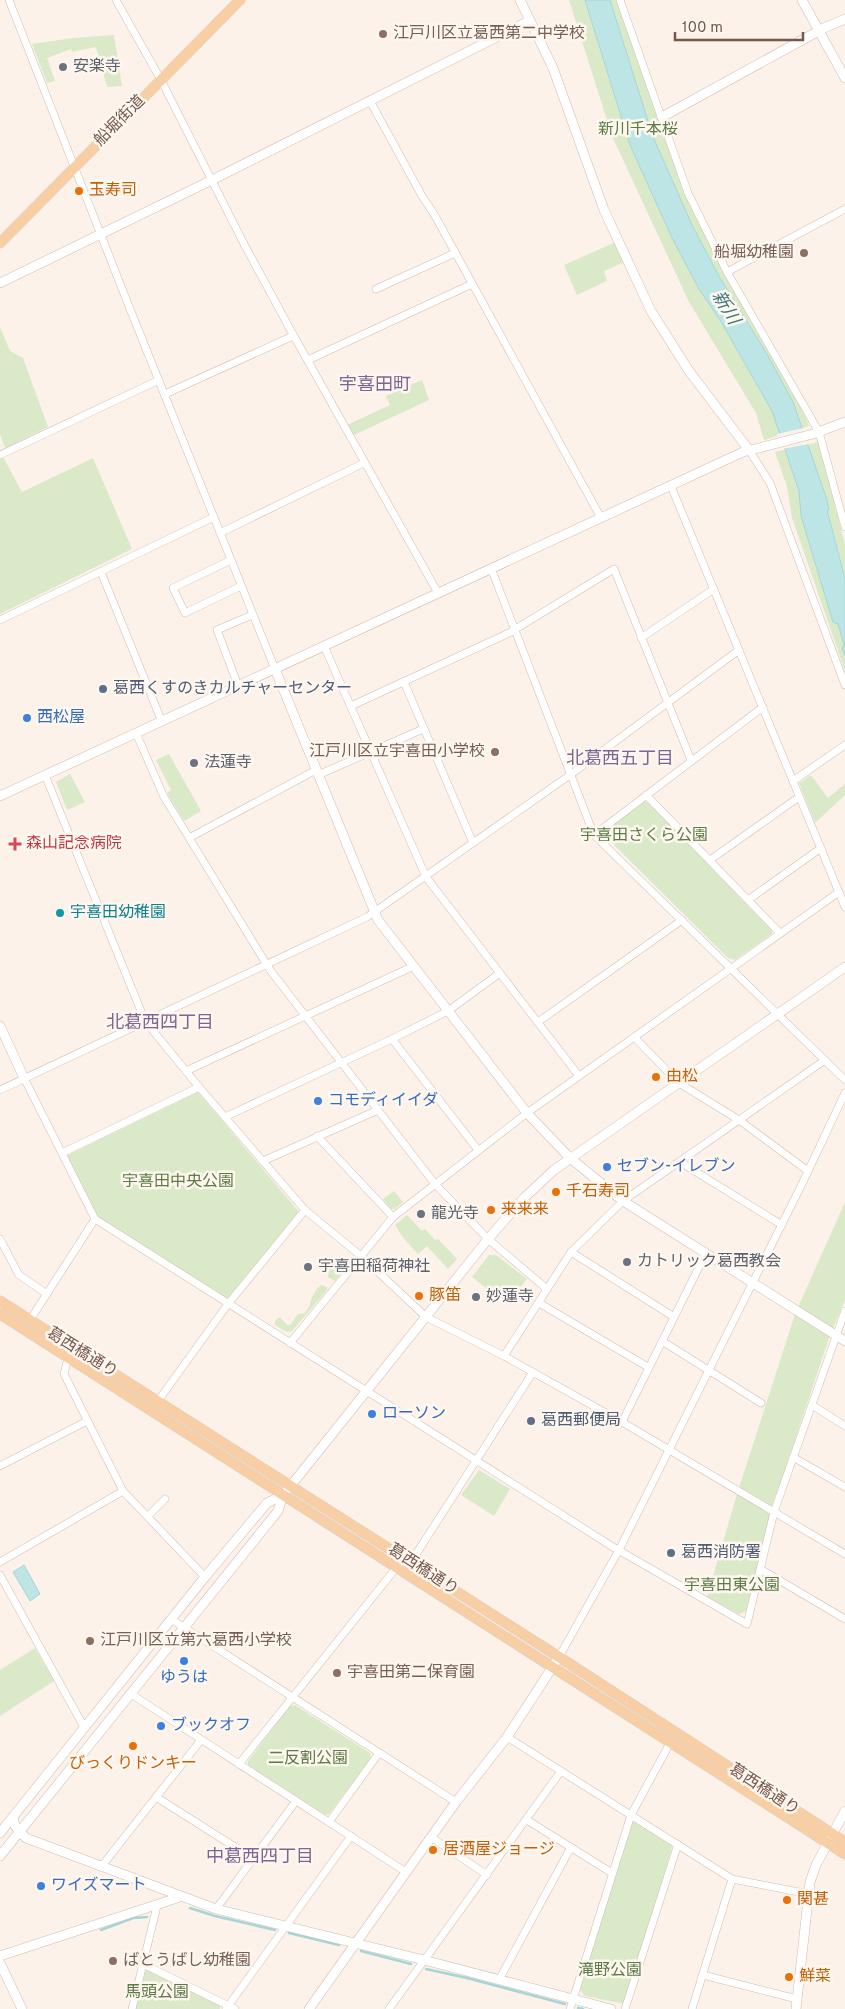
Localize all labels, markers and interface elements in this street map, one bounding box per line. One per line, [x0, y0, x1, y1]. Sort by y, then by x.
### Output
scale bar [675, 10, 802, 42]
text: 100 m [682, 19, 723, 38]
place label: 江戸川区立葛西第二中学校 [393, 24, 585, 44]
marker: 江戸川区立葛西第二中学校 [377, 28, 389, 40]
place label: 安楽寺 [73, 57, 121, 77]
marker: 安楽寺 [57, 61, 69, 73]
street label: 船堀街道 [90, 91, 150, 151]
park label: 新川千本桜 [598, 120, 678, 140]
place label: 玉寿司 [89, 181, 137, 201]
marker: 玉寿司 [73, 185, 85, 197]
place label: 船堀幼稚園 [714, 243, 794, 263]
marker: 船堀幼稚園 [798, 247, 810, 259]
water label: 新川 [706, 287, 745, 331]
district label: 宇喜田町 [339, 374, 411, 397]
place label: 葛西くすのきカルチャーセンター [113, 679, 352, 699]
marker: 葛西くすのきカルチャーセンター [97, 683, 109, 695]
place label: 西松屋 [37, 708, 85, 728]
marker: 西松屋 [21, 712, 33, 724]
place label: 江戸川区立宇喜田小学校 [309, 742, 485, 762]
marker: 江戸川区立宇喜田小学校 [489, 746, 501, 758]
district label: 北葛西五丁目 [566, 748, 674, 771]
place label: 法蓮寺 [204, 753, 252, 773]
marker: 法蓮寺 [188, 757, 200, 769]
park label: 宇喜田さくら公園 [580, 826, 708, 846]
place label: 森山記念病院 [26, 834, 122, 854]
marker: 森山記念病院 [8, 837, 22, 851]
place label: 宇喜田幼稚園 [70, 903, 166, 923]
marker: 宇喜田幼稚園 [54, 907, 66, 919]
district label: 北葛西四丁目 [106, 1012, 214, 1035]
place label: 由松 [666, 1067, 698, 1087]
marker: 由松 [650, 1071, 662, 1083]
place label: コモディイイダ [328, 1091, 438, 1111]
marker: コモディイイダ [312, 1095, 324, 1107]
place label: セブン-イレブン [617, 1157, 735, 1177]
marker: セブン-イレブン [601, 1161, 613, 1173]
park label: 宇喜田中央公園 [122, 1172, 234, 1192]
place label: 千石寿司 [566, 1182, 630, 1202]
marker: 千石寿司 [550, 1186, 562, 1198]
place label: 来来来 [501, 1200, 549, 1220]
place label: 龍光寺 [431, 1204, 479, 1224]
marker: 来来来 [485, 1204, 497, 1216]
marker: 龍光寺 [415, 1208, 427, 1220]
place label: カトリック葛西教会 [637, 1252, 781, 1272]
marker: カトリック葛西教会 [621, 1256, 633, 1268]
place label: 宇喜田稲荷神社 [318, 1257, 430, 1277]
marker: 宇喜田稲荷神社 [302, 1261, 314, 1273]
place label: 豚笛 [429, 1286, 461, 1306]
place label: 妙蓮寺 [486, 1287, 534, 1307]
marker: 豚笛 [413, 1290, 425, 1302]
marker: 妙蓮寺 [470, 1291, 482, 1303]
street label: 葛西橋通り [43, 1323, 121, 1383]
place label: ローソン [382, 1404, 446, 1424]
marker: ローソン [366, 1408, 378, 1420]
place label: 葛西郵便局 [541, 1411, 621, 1431]
marker: 葛西郵便局 [525, 1415, 537, 1427]
street label: 葛西橋通り [384, 1540, 462, 1600]
place label: 葛西消防署 [681, 1543, 761, 1563]
marker: 葛西消防署 [665, 1547, 677, 1559]
park label: 宇喜田東公園 [684, 1576, 780, 1596]
place label: 江戸川区立第六葛西小学校 [100, 1631, 292, 1651]
marker: 江戸川区立第六葛西小学校 [84, 1635, 96, 1647]
marker: ゆうは [178, 1655, 190, 1667]
place label: 宇喜田第二保育園 [347, 1663, 475, 1683]
marker: 宇喜田第二保育園 [331, 1667, 343, 1679]
place label: ゆうは [160, 1668, 208, 1688]
place label: ブックオフ [171, 1716, 251, 1736]
marker: ブックオフ [155, 1720, 167, 1732]
marker: びっくりドンキー [127, 1740, 139, 1752]
park label: 二反割公園 [268, 1749, 348, 1769]
place label: びっくりドンキー [69, 1754, 197, 1774]
street label: 葛西橋通り [725, 1760, 803, 1820]
place label: 居酒屋ジョージ [443, 1840, 555, 1860]
marker: 居酒屋ジョージ [427, 1844, 439, 1856]
district label: 中葛西四丁目 [206, 1846, 314, 1869]
place label: ワイズマート [51, 1876, 147, 1896]
marker: ワイズマート [35, 1880, 47, 1892]
place label: 関甚 [797, 1890, 829, 1910]
marker: 関甚 [781, 1894, 793, 1906]
place label: ばとうばし幼稚園 [123, 1951, 251, 1971]
marker: ばとうばし幼稚園 [107, 1955, 119, 1967]
park label: 滝野公園 [578, 1961, 642, 1981]
place label: 鮮菜 [799, 1967, 831, 1987]
marker: 鮮菜 [783, 1971, 795, 1983]
park label: 馬頭公園 [125, 1983, 189, 2003]

